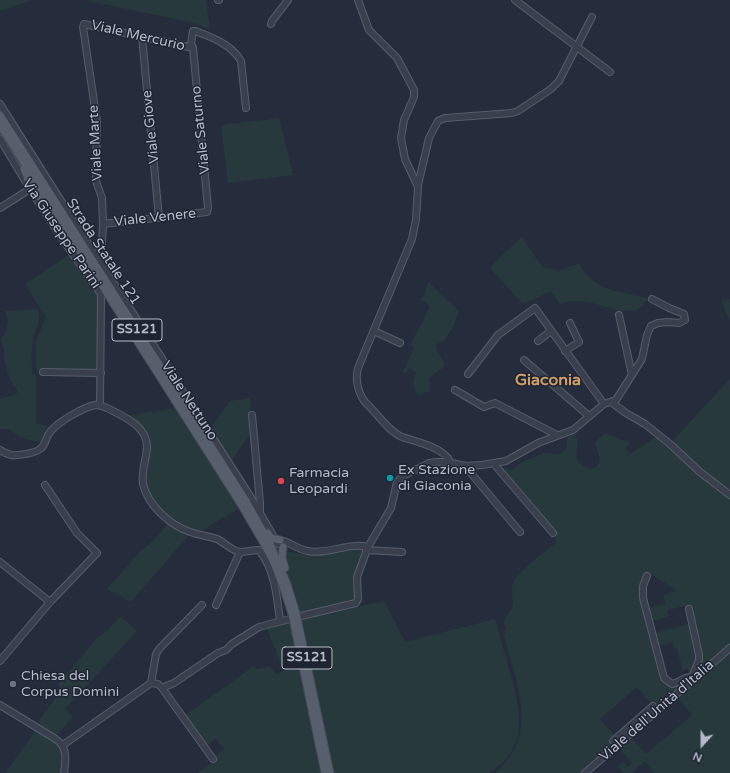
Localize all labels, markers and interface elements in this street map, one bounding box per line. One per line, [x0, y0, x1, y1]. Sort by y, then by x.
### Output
street label: Viale Mercurio [89, 17, 187, 55]
street label: Viale Saturno [188, 85, 214, 175]
street label: Viale Giove [139, 89, 163, 165]
street label: Viale Marte [86, 105, 106, 181]
street label: Via Giuseppe Parini [18, 176, 104, 292]
street label: Strada Statale 121 [62, 196, 144, 308]
street label: Viale Venere [113, 205, 197, 231]
road number: SS121 [112, 319, 162, 341]
street label: Viale Nettuno [157, 358, 221, 444]
district label: Giaconia [515, 371, 581, 391]
place label: Ex Stazione di Giaconia [398, 462, 475, 494]
place label: Farmacia Leopardi [289, 465, 349, 498]
marker: Ex Stazione di Giaconia [385, 473, 395, 483]
marker: Farmacia Leopardi [276, 476, 286, 486]
road number: SS121 [282, 647, 332, 669]
street label: Viale dell'Unità d'Italia [596, 657, 718, 765]
place label: Chiesa del Corpus Domini [21, 668, 119, 700]
marker: Chiesa del Corpus Domini [8, 679, 18, 689]
north arrow [682, 725, 722, 765]
text: N [691, 749, 704, 764]

